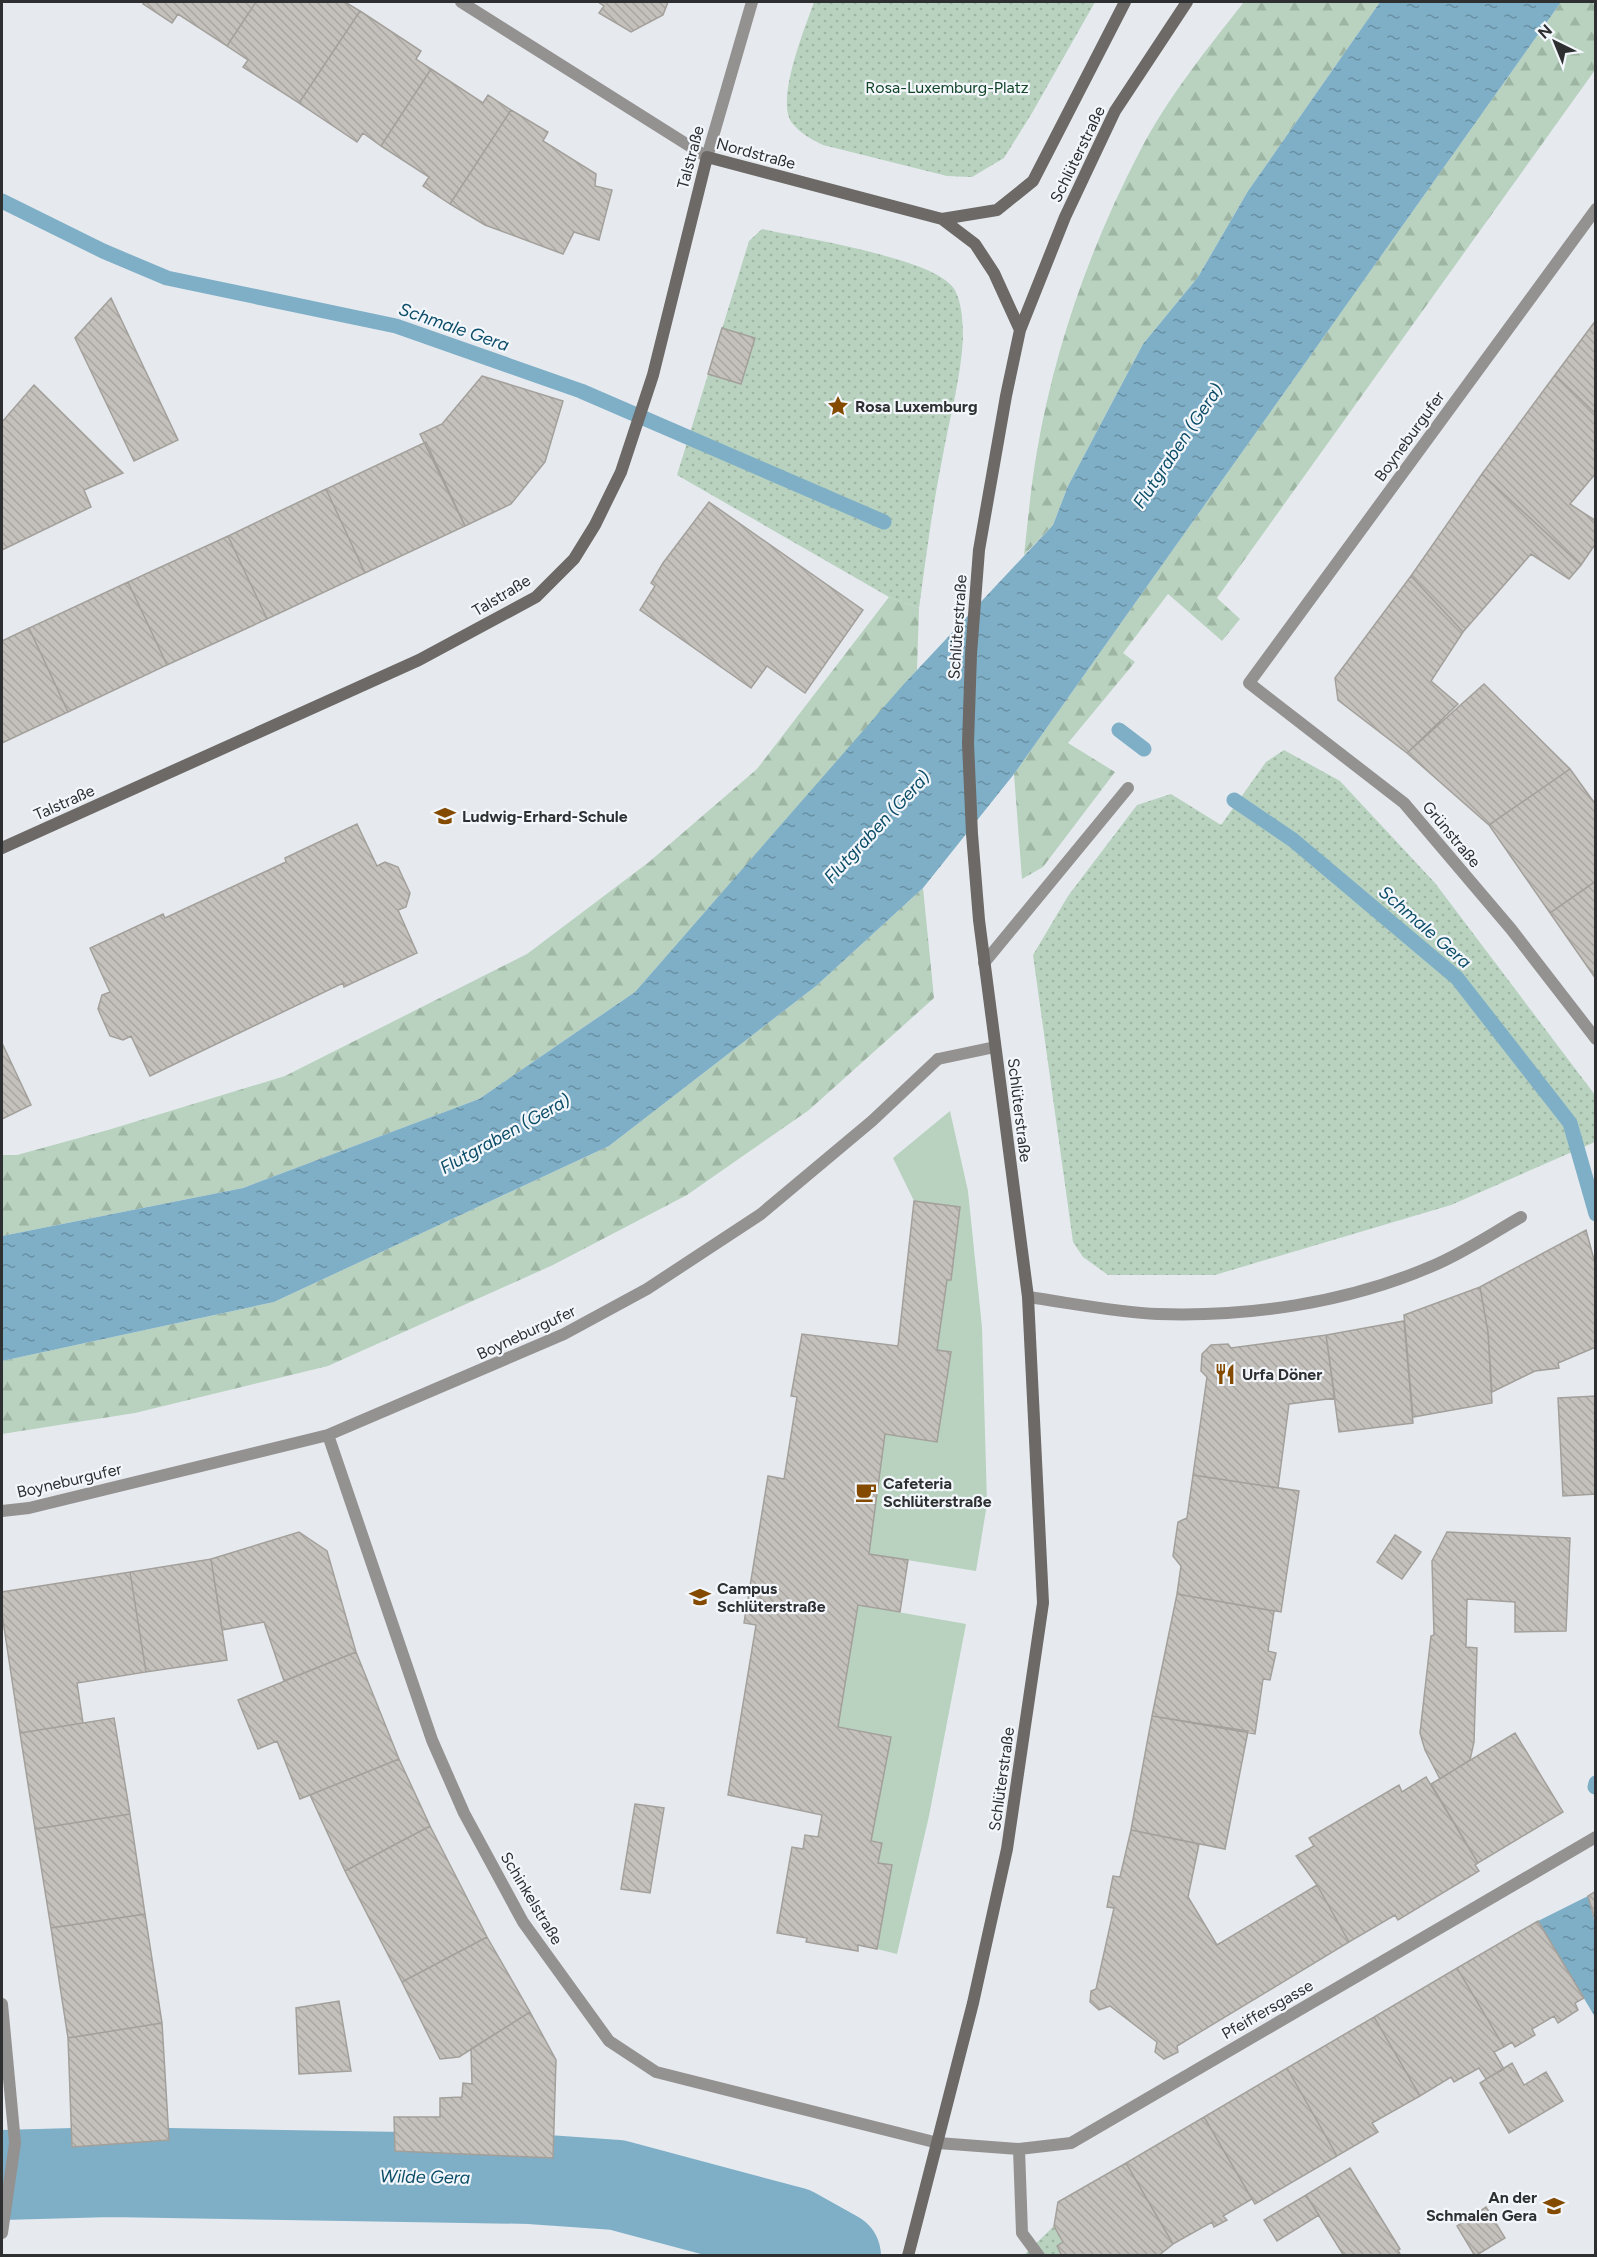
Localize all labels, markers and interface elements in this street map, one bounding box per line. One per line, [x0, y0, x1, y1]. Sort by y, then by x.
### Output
north arrow [1525, 12, 1585, 72]
text: N [1534, 20, 1556, 43]
park label: Rosa-Luxemburg-Platz [865, 78, 1029, 97]
street label: Schlüterstraße [1046, 103, 1109, 206]
street label: Talstraße [673, 123, 708, 191]
street label: Nordstraße [714, 134, 798, 173]
water label: Schmale Gera [396, 298, 512, 356]
water label: Flutgraben (Gera) [1128, 379, 1228, 513]
street label: Boyneburgufer [1370, 387, 1449, 485]
place icon: Rosa Luxemburg [826, 394, 850, 418]
place label: Rosa Luxemburg [855, 397, 978, 416]
street label: Talstraße [469, 571, 534, 620]
street label: Schlüterstraße [944, 574, 971, 680]
water label: Flutgraben (Gera) [819, 766, 935, 888]
street label: Talstraße [31, 781, 98, 824]
street label: Grünstraße [1419, 797, 1485, 871]
school or university icon: Ludwig-Erhard-Schule [433, 804, 457, 828]
place label: Ludwig-Erhard-Schule [462, 807, 628, 826]
water label: Schmale Gera [1374, 881, 1476, 973]
street label: Schlüterstraße [1004, 1057, 1035, 1164]
water label: Flutgraben (Gera) [436, 1089, 574, 1179]
street label: Boyneburgufer [474, 1301, 579, 1364]
restaurant icon: Urfa Döner [1213, 1362, 1237, 1386]
place label: Urfa Döner [1242, 1365, 1322, 1384]
street label: Boyneburgufer [15, 1459, 124, 1502]
place label: Cafeteria Schlüterstraße [883, 1474, 992, 1511]
cafe icon: Cafeteria Schlüterstraße [854, 1480, 878, 1504]
place label: Campus Schlüterstraße [717, 1579, 826, 1616]
school or university icon: Campus Schlüterstraße [688, 1585, 712, 1609]
street label: Schlüterstraße [985, 1726, 1018, 1832]
street label: Schinkelstraße [496, 1848, 567, 1948]
street label: Pfeiffersgasse [1218, 1976, 1316, 2043]
water label: Wilde Gera [380, 2165, 471, 2189]
place label: An der Schmalen Gera [1426, 2188, 1537, 2225]
school or university icon: An der Schmalen Gera [1542, 2194, 1566, 2218]

